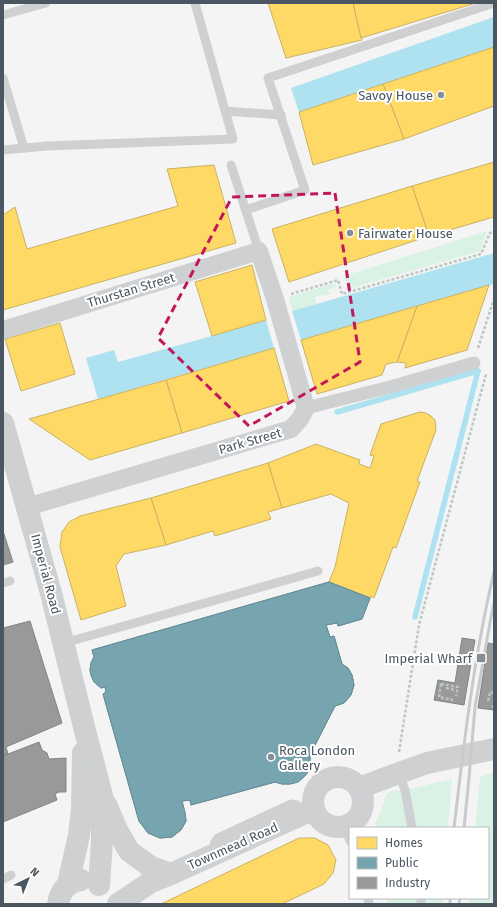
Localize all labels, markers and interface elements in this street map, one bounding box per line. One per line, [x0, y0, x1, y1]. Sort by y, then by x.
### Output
place label: Savoy House [358, 88, 433, 103]
marker: Savoy House [436, 90, 446, 100]
place label: Fairwater House [358, 226, 453, 241]
marker: Fairwater House [345, 228, 355, 238]
street label: Thurstan Street [85, 269, 177, 310]
street label: Park Street [217, 425, 283, 457]
street label: Imperial Road [28, 532, 64, 616]
place label: Imperial Wharf [385, 651, 474, 666]
marker: Imperial Wharf [475, 652, 487, 664]
place label: Roca London Gallery [279, 743, 355, 773]
marker: Roca London Gallery [266, 752, 276, 762]
street label: Townmead Road [186, 819, 280, 873]
legend [349, 827, 489, 899]
text: Homes [385, 836, 423, 850]
text: Public [385, 856, 419, 870]
north arrow [8, 859, 48, 899]
text: N [27, 865, 42, 879]
text: Industry [385, 876, 430, 890]

